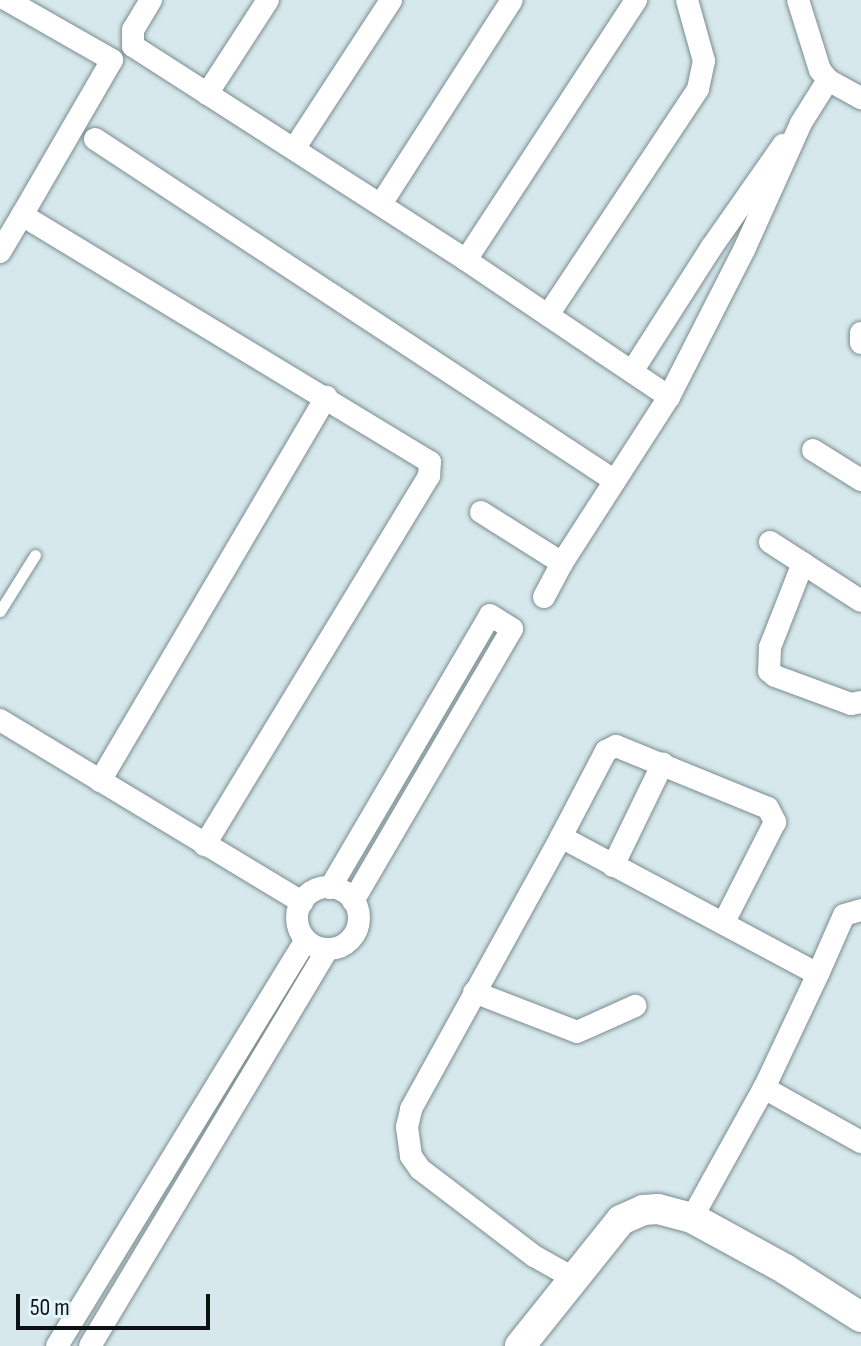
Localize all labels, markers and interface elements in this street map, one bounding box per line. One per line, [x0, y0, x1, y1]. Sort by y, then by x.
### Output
scale bar [20, 1278, 214, 1328]
text: 50 m [30, 1293, 70, 1322]

